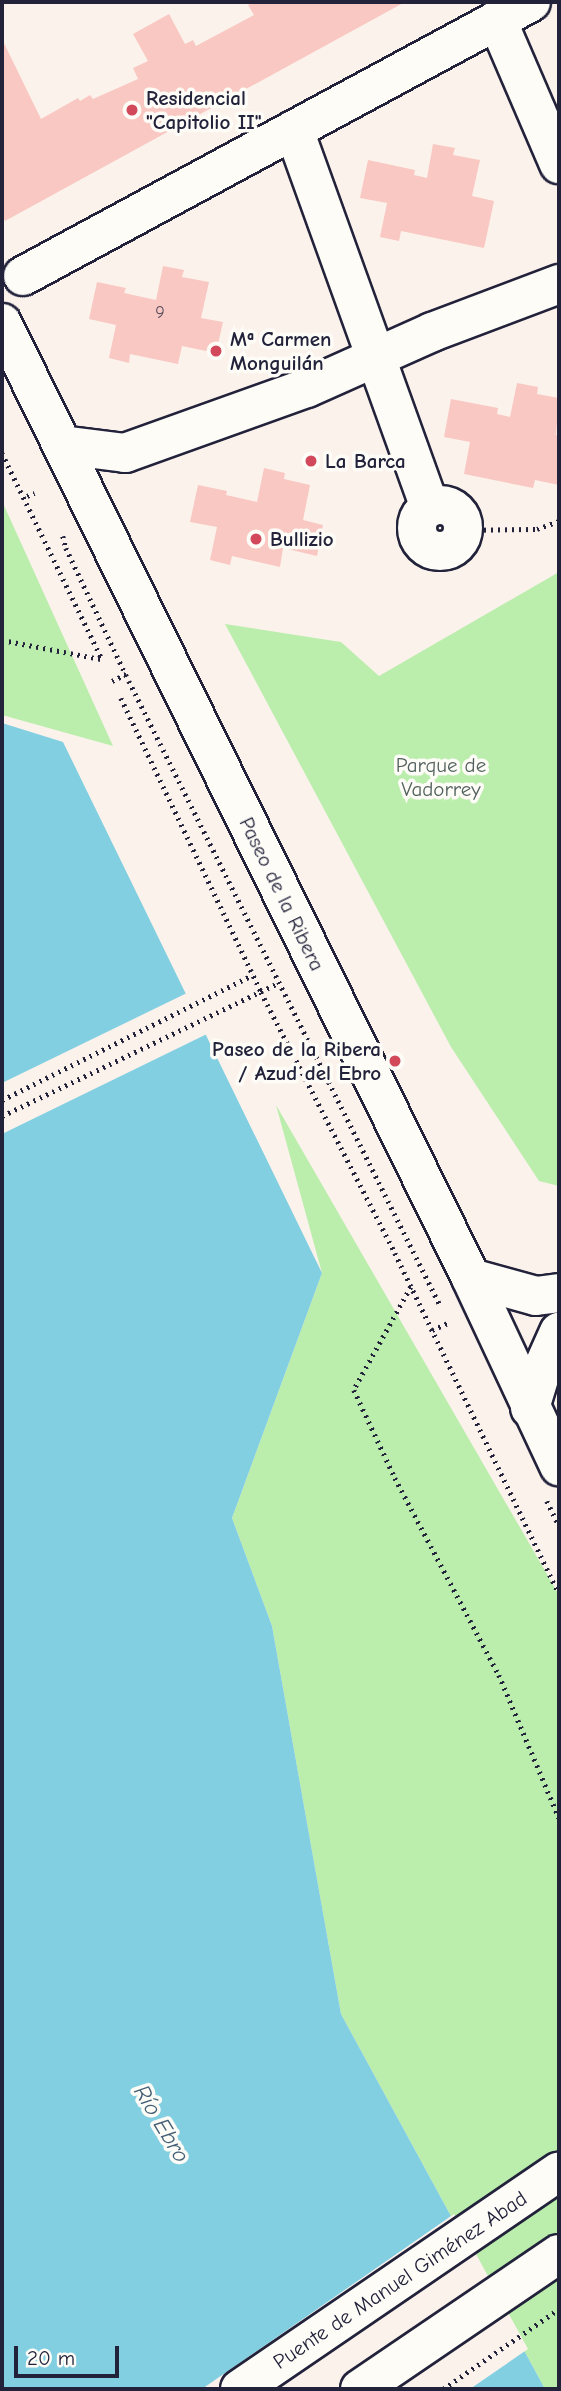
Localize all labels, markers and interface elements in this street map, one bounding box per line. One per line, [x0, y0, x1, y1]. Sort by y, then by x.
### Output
place label: Residencial "Capitolio II" [146, 85, 262, 135]
marker: Residencial "Capitolio II" [124, 102, 140, 118]
house number: 9 [155, 302, 165, 324]
place label: Mª Carmen Monguilán [230, 326, 331, 376]
marker: Mª Carmen Monguilán [208, 343, 224, 359]
place label: La Barca [325, 448, 406, 474]
marker: La Barca [303, 453, 319, 469]
place label: Bullizio [270, 526, 334, 552]
marker: Bullizio [248, 531, 264, 547]
park label: Parque de Vadorrey [396, 752, 486, 802]
street label: Paseo de la Ribera [234, 813, 330, 975]
place label: Paseo de la Ribera / Azud del Ebro [212, 1036, 381, 1086]
marker: Paseo de la Ribera / Azud del Ebro [387, 1053, 403, 1069]
water label: Río Ebro [127, 2080, 195, 2168]
street label: Puente de Manuel Giménez Abad [268, 2186, 532, 2374]
scale bar [18, 2332, 122, 2376]
text: 20 m [27, 2346, 75, 2370]

